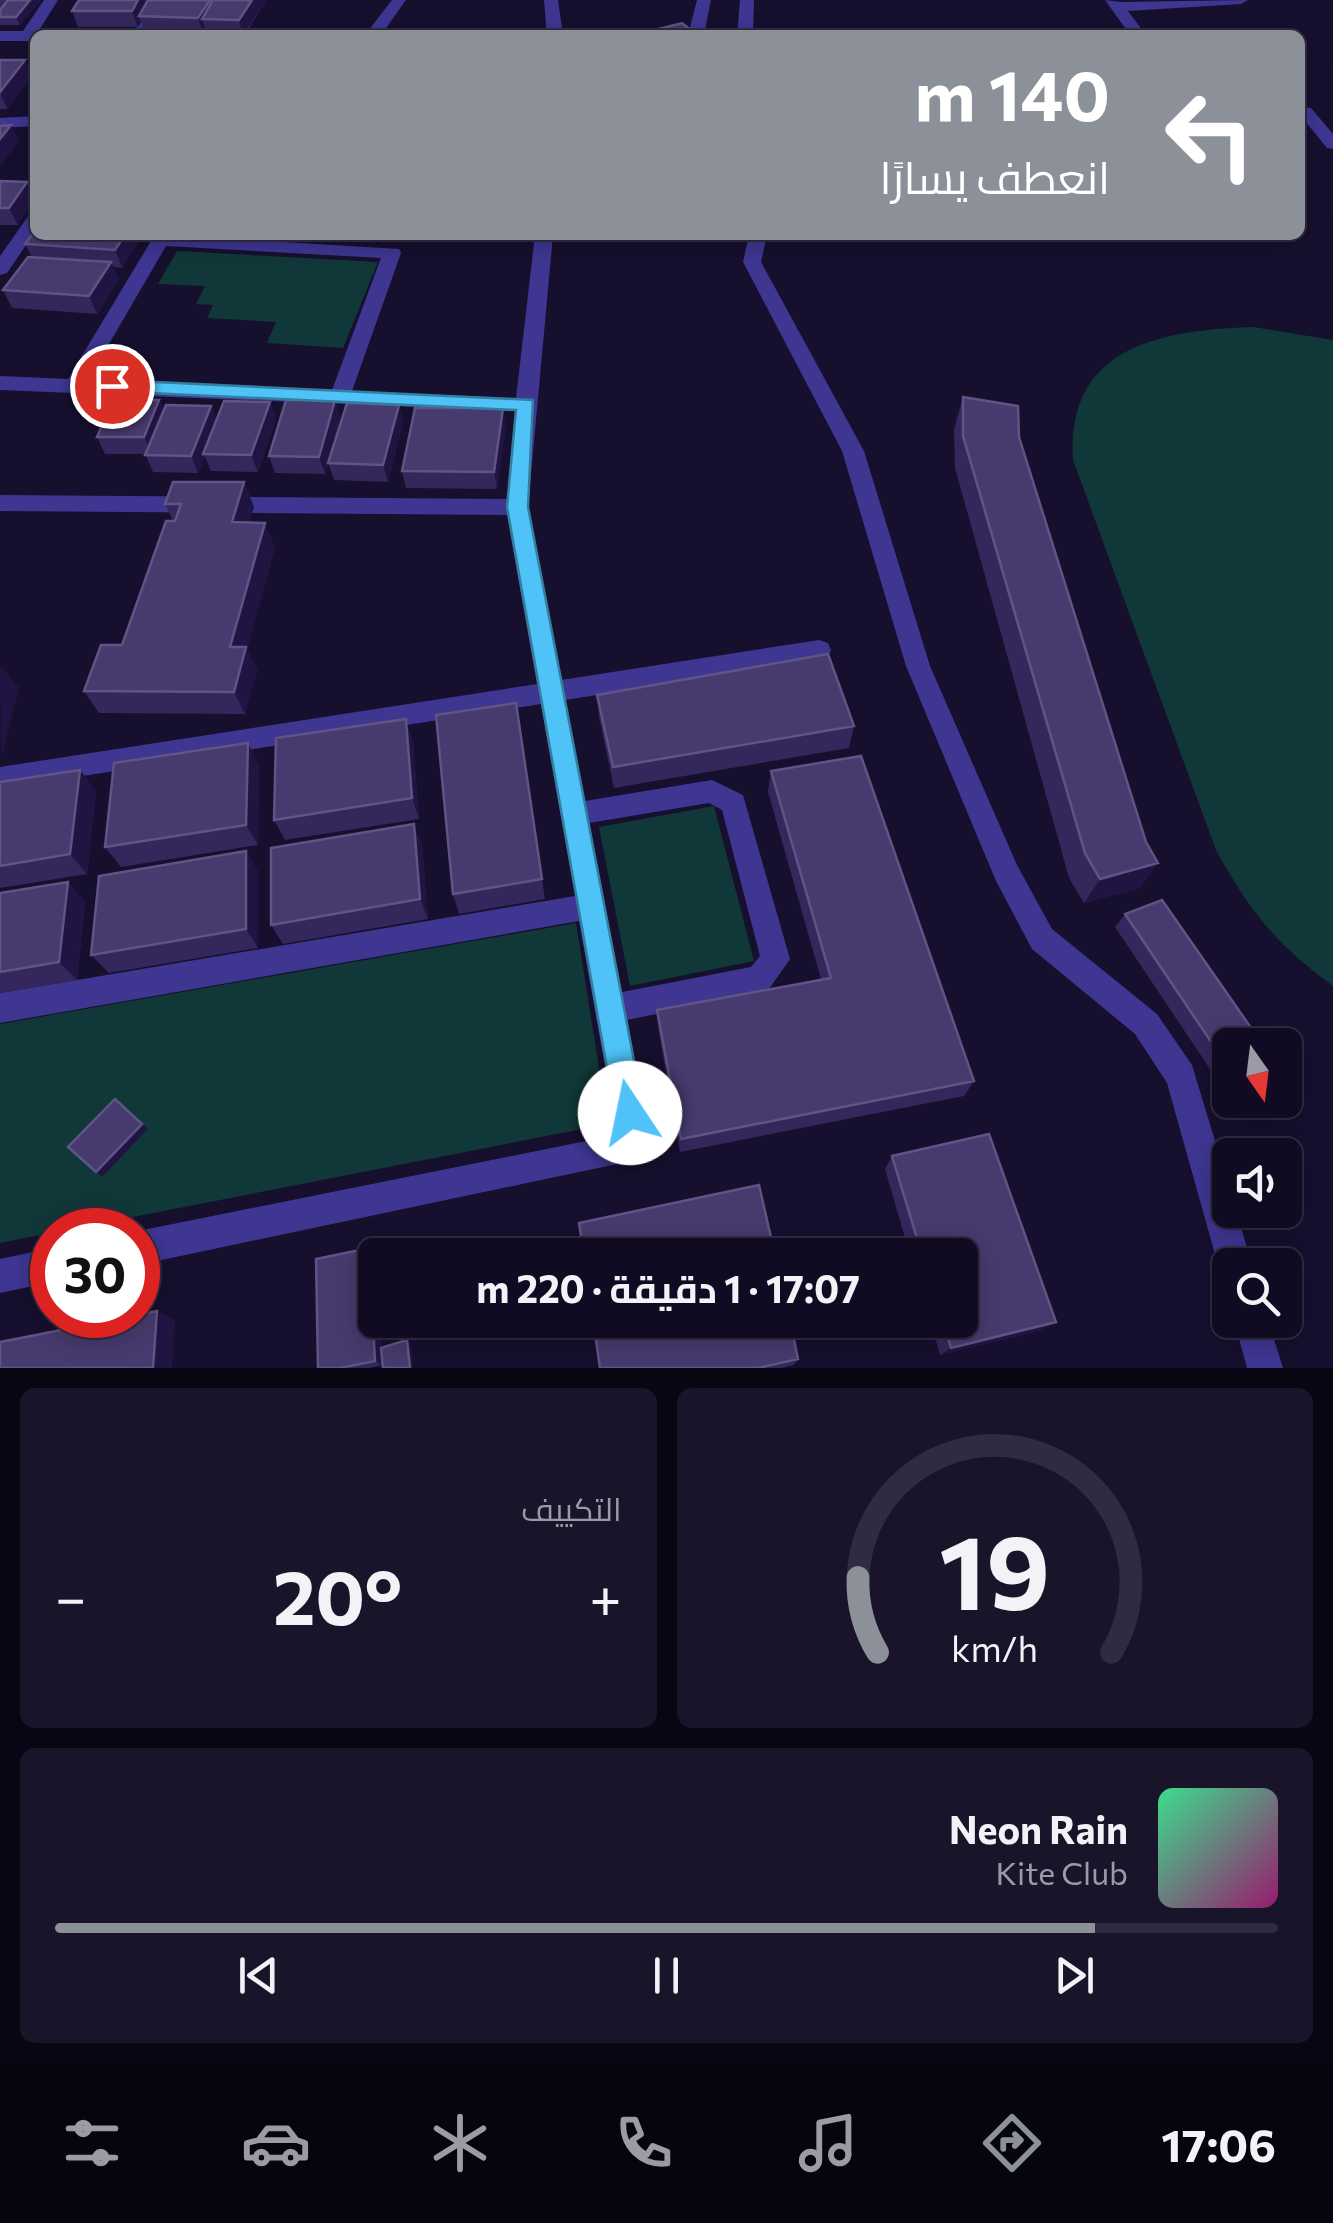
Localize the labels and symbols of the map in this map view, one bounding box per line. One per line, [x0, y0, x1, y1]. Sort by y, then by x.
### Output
pin [70, 344, 155, 429]
north arrow [1212, 1028, 1302, 1118]
position arrow [578, 1061, 682, 1165]
speed limit sign: 30 [30, 1208, 160, 1338]

